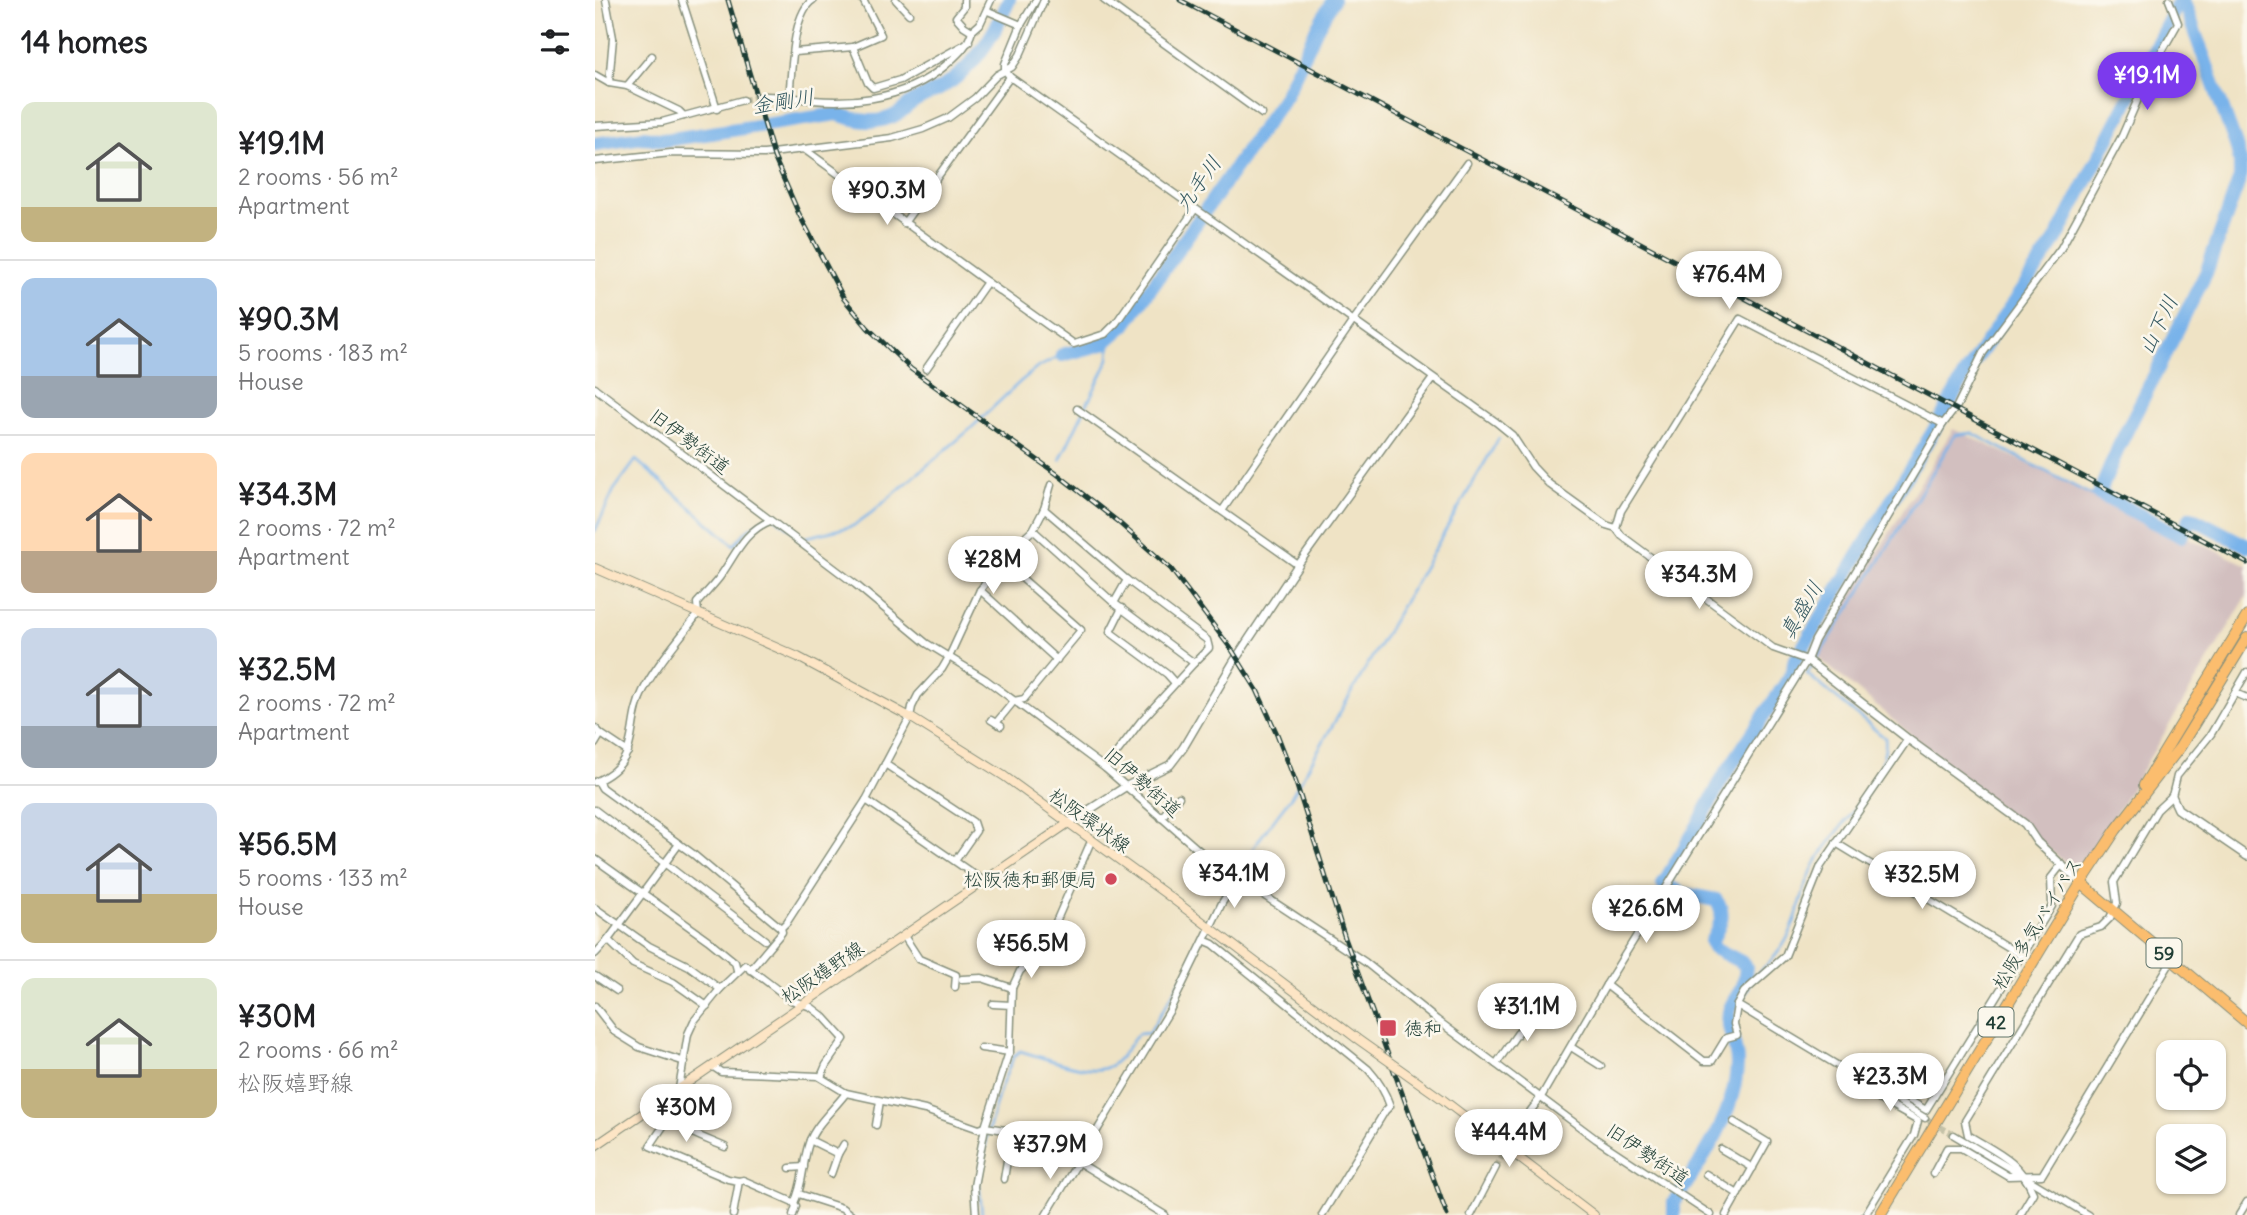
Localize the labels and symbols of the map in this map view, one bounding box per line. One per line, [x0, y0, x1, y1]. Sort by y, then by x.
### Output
pin: ¥19.1M [2090, 52, 2204, 112]
water label: 金剛川 [750, 83, 816, 119]
water label: 九手川 [1169, 150, 1227, 218]
pin: ¥90.3M [830, 168, 944, 227]
pin: ¥76.4M [1672, 252, 1786, 311]
water label: 山下川 [2132, 291, 2184, 359]
street label: 旧伊勢街道 [645, 403, 735, 479]
pin: ¥28M [952, 536, 1034, 596]
pin: ¥34.3M [1642, 552, 1756, 611]
water label: 真盛川 [1773, 576, 1829, 644]
street label: 旧伊勢街道 [1099, 742, 1187, 822]
street label: 松阪環状線 [1045, 782, 1135, 858]
pin: ¥34.1M [1177, 850, 1291, 910]
pin: ¥32.5M [1865, 852, 1979, 911]
street label: 松阪多気バイパス [1987, 852, 2087, 994]
place label: 松阪徳和郵便局 [964, 867, 1097, 891]
marker: 松阪徳和郵便局 [1103, 871, 1119, 887]
pin: ¥26.6M [1589, 886, 1703, 945]
pin: ¥56.5M [974, 920, 1088, 980]
street label: 松阪嬉野線 [776, 935, 868, 1009]
road number: 59 [2147, 938, 2181, 968]
pin: ¥31.1M [1470, 984, 1584, 1043]
road number: 42 [1979, 1007, 2013, 1036]
place label: 徳和 [1404, 1016, 1442, 1040]
marker: 徳和 [1378, 1018, 1398, 1038]
pin: ¥23.3M [1833, 1054, 1947, 1113]
pin: ¥30M [645, 1084, 727, 1144]
pin: ¥44.4M [1452, 1110, 1566, 1169]
street label: 旧伊勢街道 [1602, 1117, 1694, 1191]
pin: ¥37.9M [993, 1122, 1107, 1181]

